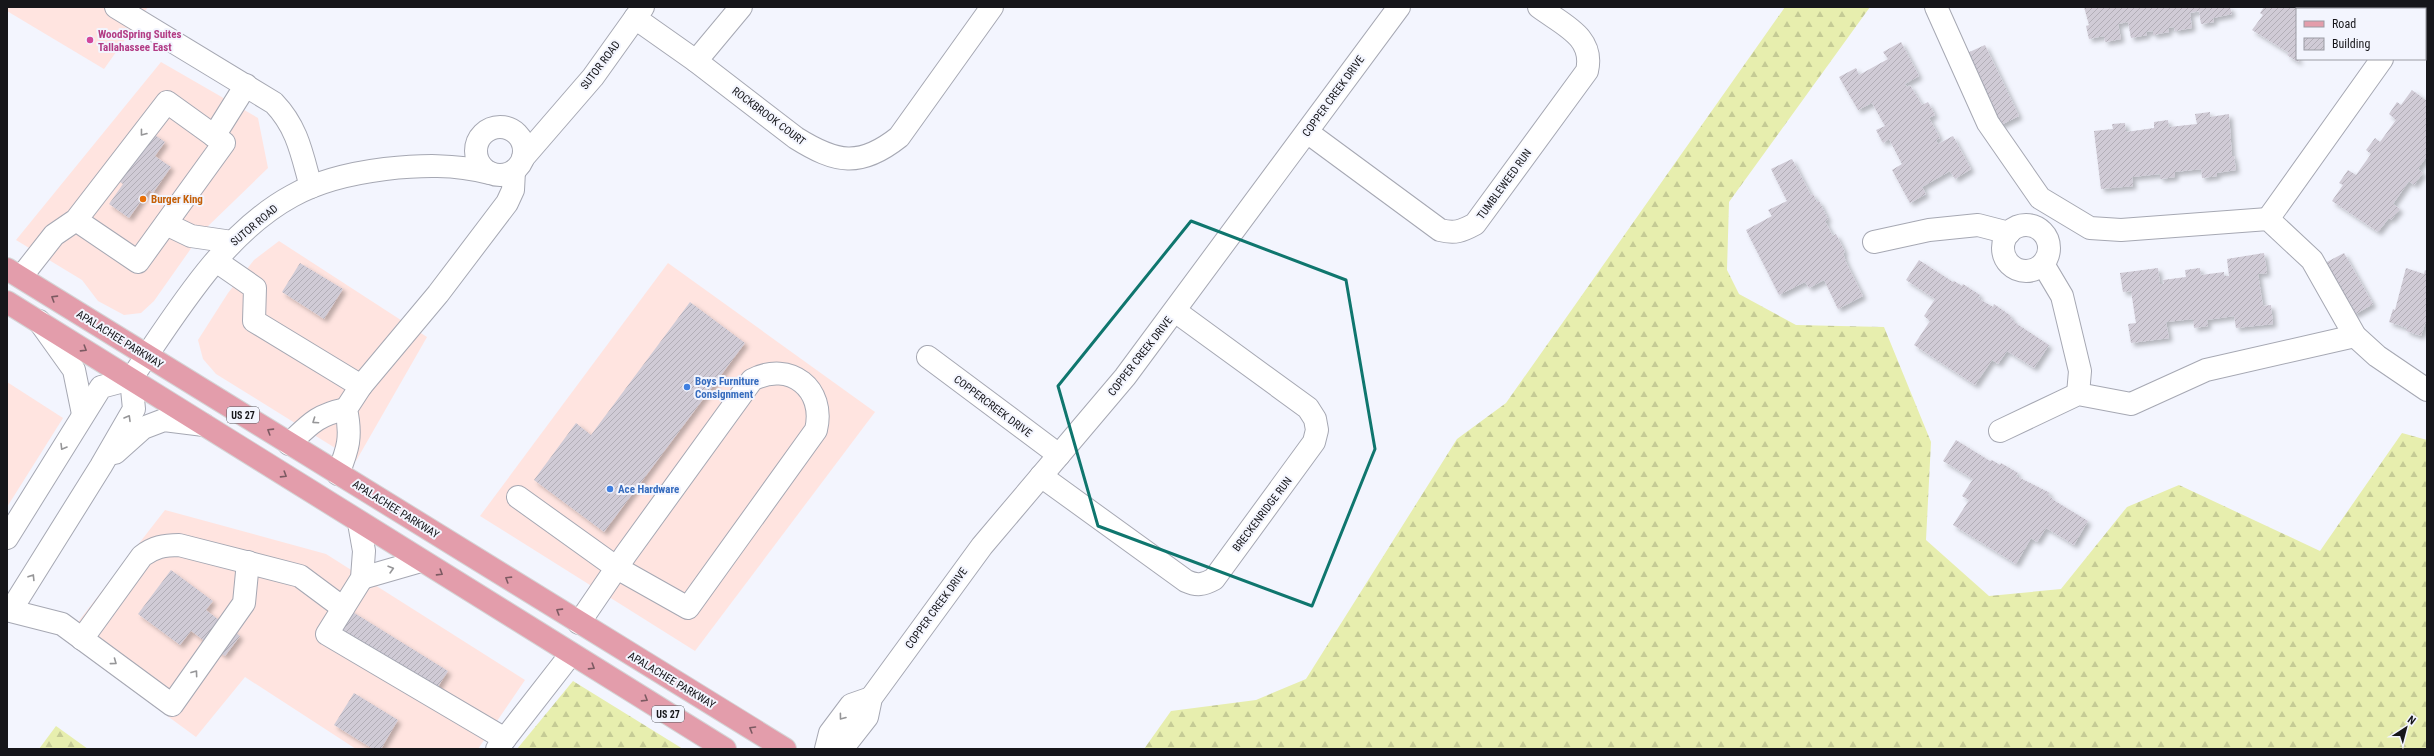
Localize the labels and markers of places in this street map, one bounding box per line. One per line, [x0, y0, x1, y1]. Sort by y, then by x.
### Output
place label: WoodSpring Suites Tallahassee East [98, 28, 182, 54]
marker: WoodSpring Suites Tallahassee East [85, 35, 95, 45]
place label: Burger King [151, 193, 203, 206]
marker: Burger King [138, 194, 148, 204]
place label: Boys Furniture Consignment [695, 375, 759, 401]
marker: Boys Furniture Consignment [682, 382, 692, 392]
place label: Ace Hardware [618, 483, 679, 496]
marker: Ace Hardware [605, 484, 615, 494]

